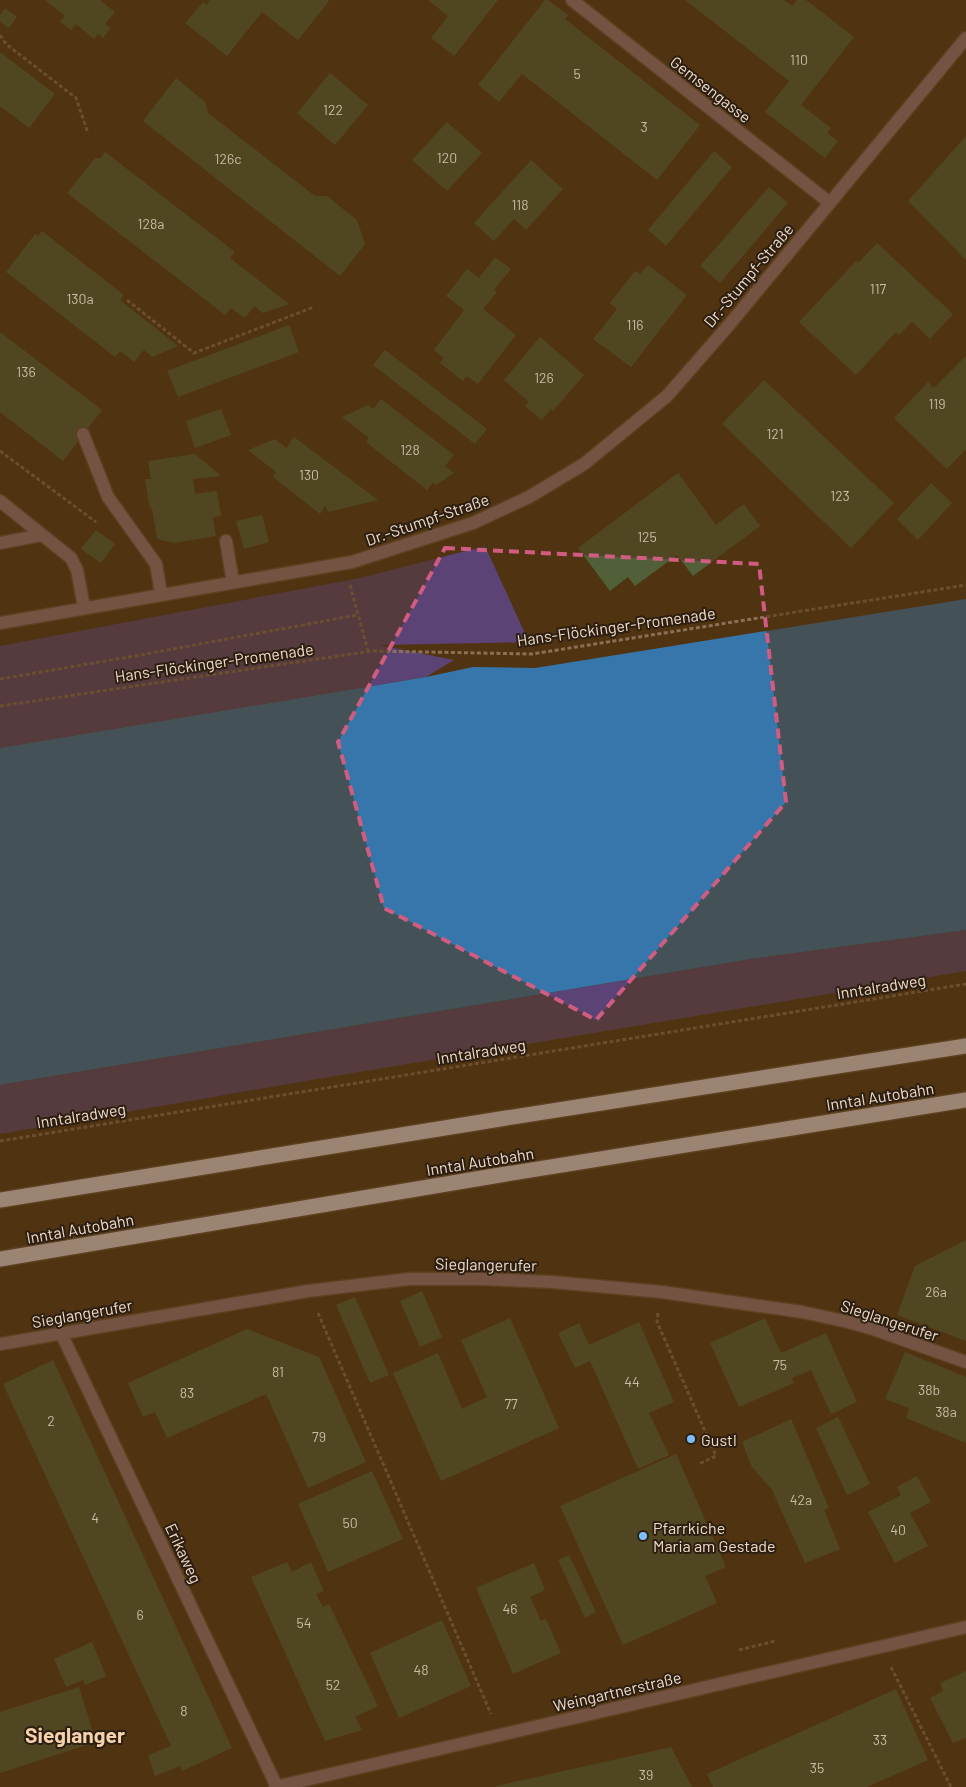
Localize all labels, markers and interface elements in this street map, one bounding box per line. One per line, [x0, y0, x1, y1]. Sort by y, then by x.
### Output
house number: 110 [790, 51, 808, 68]
street label: Gemsengasse [667, 52, 755, 126]
house number: 5 [573, 65, 581, 82]
house number: 122 [323, 101, 343, 118]
house number: 3 [640, 118, 648, 135]
house number: 120 [437, 149, 457, 166]
house number: 126c [215, 150, 241, 167]
house number: 118 [511, 196, 529, 213]
house number: 128a [138, 215, 164, 232]
street label: Dr.-Stumpf-Straße [699, 219, 797, 331]
house number: 117 [870, 280, 887, 297]
house number: 130a [66, 290, 94, 307]
house number: 116 [626, 316, 644, 333]
house number: 136 [16, 363, 36, 380]
house number: 126 [534, 369, 554, 386]
house number: 119 [928, 395, 946, 412]
house number: 121 [766, 425, 784, 442]
house number: 128 [400, 441, 420, 458]
house number: 130 [299, 466, 319, 483]
house number: 123 [830, 487, 850, 504]
street label: Dr.-Stumpf-Straße [363, 489, 491, 549]
house number: 125 [637, 528, 657, 545]
street label: Hans-Flöckinger-Promenade [515, 603, 717, 649]
street label: Hans-Flöckinger-Promenade [113, 639, 315, 685]
street label: Inntalradweg [835, 970, 927, 1002]
street label: Inntalradweg [435, 1035, 527, 1067]
street label: Inntal Autobahn [825, 1078, 935, 1114]
street label: Inntalradweg [35, 1099, 127, 1131]
street label: Inntal Autobahn [425, 1143, 535, 1179]
street label: Inntal Autobahn [25, 1209, 135, 1247]
street label: Sieglangerufer [435, 1254, 537, 1274]
house number: 26a [925, 1283, 947, 1300]
street label: Sieglangerufer [30, 1295, 134, 1331]
street label: Sieglangerufer [839, 1295, 941, 1345]
house number: 75 [773, 1356, 787, 1373]
house number: 81 [272, 1363, 284, 1380]
house number: 44 [624, 1373, 640, 1390]
house number: 38b [918, 1381, 940, 1398]
house number: 83 [180, 1384, 194, 1401]
house number: 77 [504, 1395, 518, 1412]
house number: 38a [935, 1403, 957, 1420]
house number: 2 [47, 1412, 55, 1429]
house number: 79 [312, 1428, 326, 1445]
place label: Gustl [701, 1430, 737, 1449]
marker: Gustl [685, 1433, 697, 1445]
house number: 42a [790, 1491, 812, 1508]
house number: 4 [91, 1509, 99, 1526]
house number: 50 [342, 1514, 358, 1531]
place label: Pfarrkiche Maria am Gestade [653, 1518, 776, 1555]
street label: Erikaweg [162, 1520, 206, 1586]
house number: 40 [890, 1521, 906, 1538]
marker: Pfarrkiche Maria am Gestade [637, 1530, 649, 1542]
house number: 46 [503, 1600, 517, 1617]
house number: 6 [136, 1606, 144, 1623]
house number: 54 [297, 1614, 311, 1631]
house number: 48 [413, 1661, 429, 1678]
street label: Weingartnerstraße [551, 1667, 683, 1715]
house number: 52 [326, 1676, 340, 1693]
house number: 8 [180, 1702, 188, 1719]
district label: Sieglanger [25, 1722, 125, 1747]
house number: 33 [873, 1731, 887, 1748]
house number: 35 [810, 1759, 824, 1776]
house number: 39 [639, 1766, 653, 1783]

